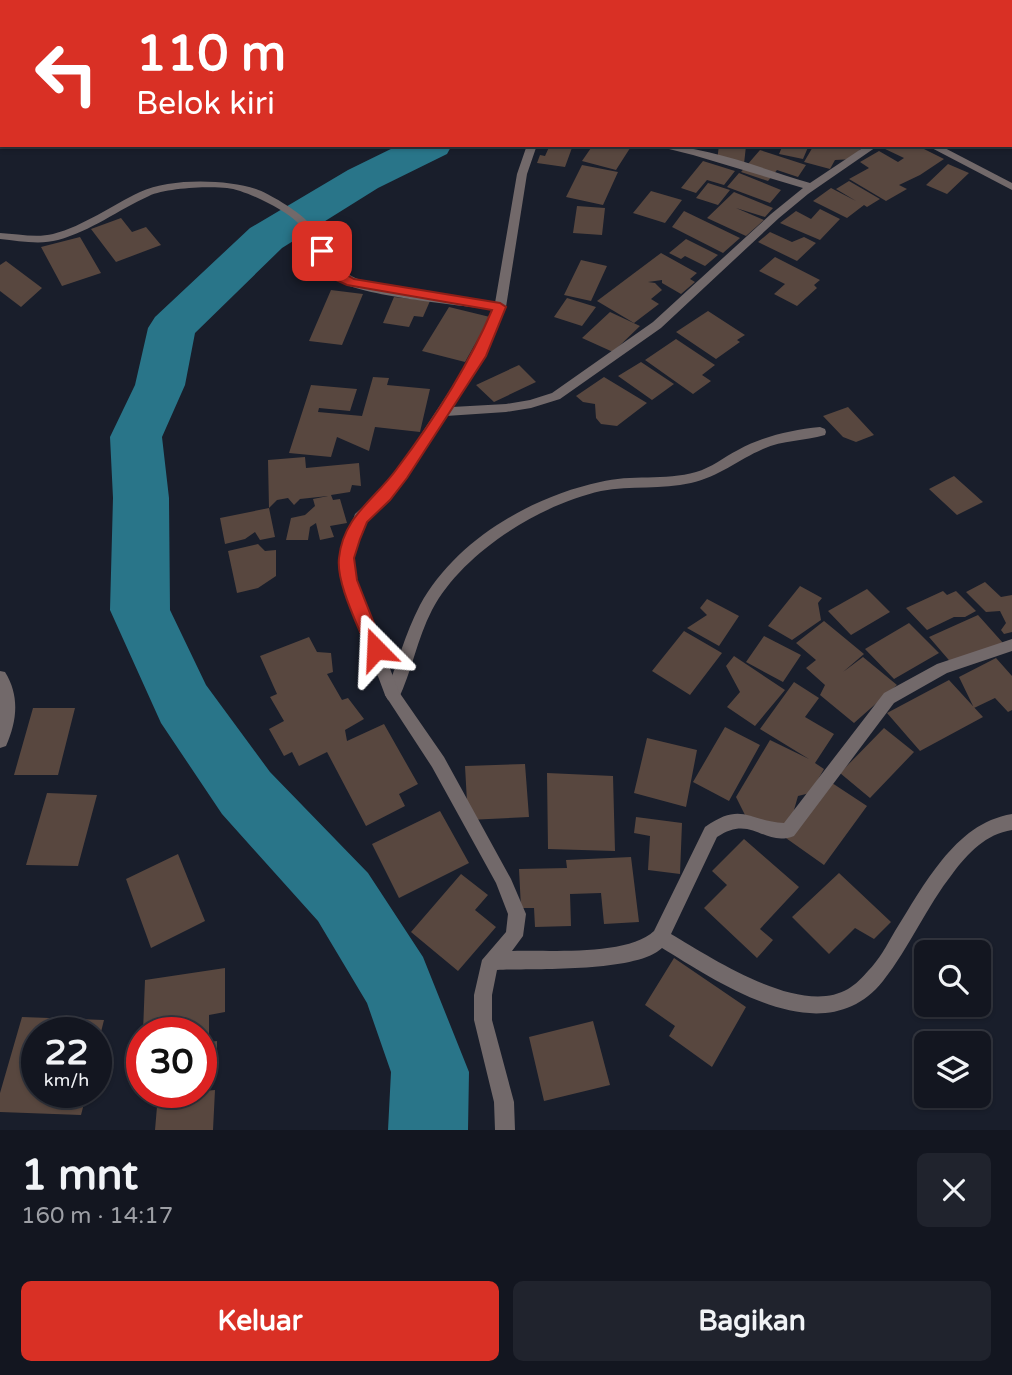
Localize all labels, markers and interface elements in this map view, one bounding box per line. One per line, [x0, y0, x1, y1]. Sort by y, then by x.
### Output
text: 110 m [136, 25, 286, 84]
icon: left [21, 28, 112, 119]
text: Belok kiri [136, 85, 275, 123]
pin [292, 221, 352, 281]
icon: arrive [303, 232, 341, 270]
position arrow [339, 612, 413, 686]
map controls [914, 940, 991, 1108]
button: search [914, 940, 991, 1017]
speed limit sign: 30 [126, 1017, 217, 1108]
button: layers [914, 1031, 991, 1108]
text: 22 [45, 1032, 88, 1074]
text: km/h [44, 1069, 89, 1091]
text: 1 mnt [21, 1150, 138, 1201]
button: close [917, 1153, 991, 1227]
text: 160 m · 14:17 [21, 1202, 173, 1230]
button: Keluar [21, 1281, 499, 1361]
button: Bagikan [513, 1281, 991, 1361]

